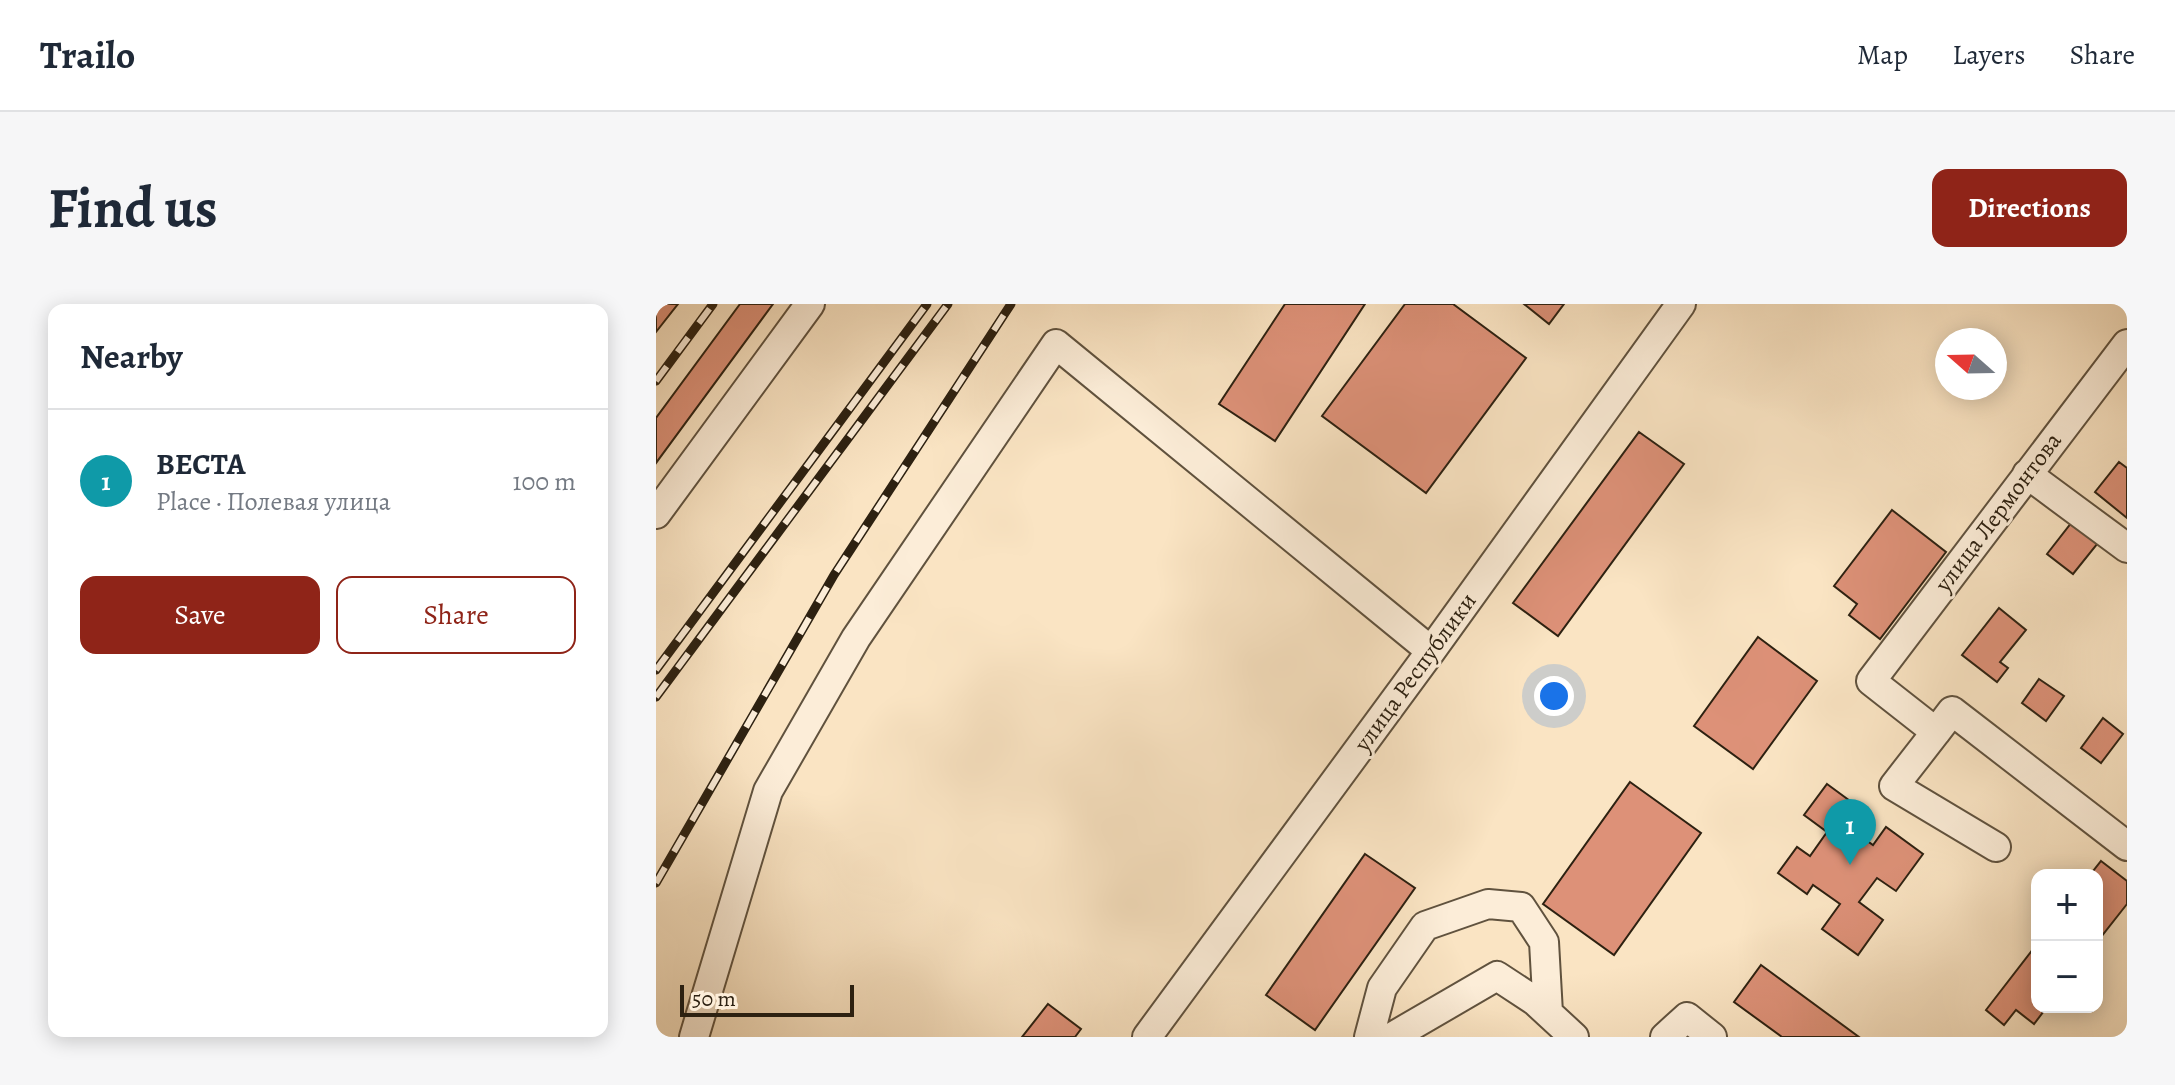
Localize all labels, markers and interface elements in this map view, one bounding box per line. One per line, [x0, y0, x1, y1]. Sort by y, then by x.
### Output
text: Trailo [40, 29, 135, 81]
text: Map [1857, 36, 1908, 74]
text: Layers [1952, 36, 2025, 74]
text: Share [2069, 36, 2135, 74]
button: Directions [1932, 169, 2127, 247]
text: Find us [48, 170, 218, 246]
north arrow [1935, 328, 2007, 400]
text: Nearby [80, 333, 183, 380]
street label: улица Лермонтова [1927, 426, 2069, 599]
text: ВЕСТА [156, 444, 246, 484]
text: 1 [101, 464, 111, 499]
text: 100 m [513, 464, 576, 499]
text: Place · Полевая улица [156, 484, 391, 519]
button: Save [80, 576, 320, 654]
button: Share [336, 576, 576, 654]
street label: улица Республики [1346, 586, 1484, 759]
your location [1534, 676, 1574, 716]
pin: 1 [1824, 799, 1876, 865]
map controls [2031, 869, 2103, 1013]
button: + [2031, 869, 2103, 941]
button: − [2031, 941, 2103, 1013]
scale bar [680, 981, 854, 1017]
text: 50 m [692, 984, 736, 1014]

